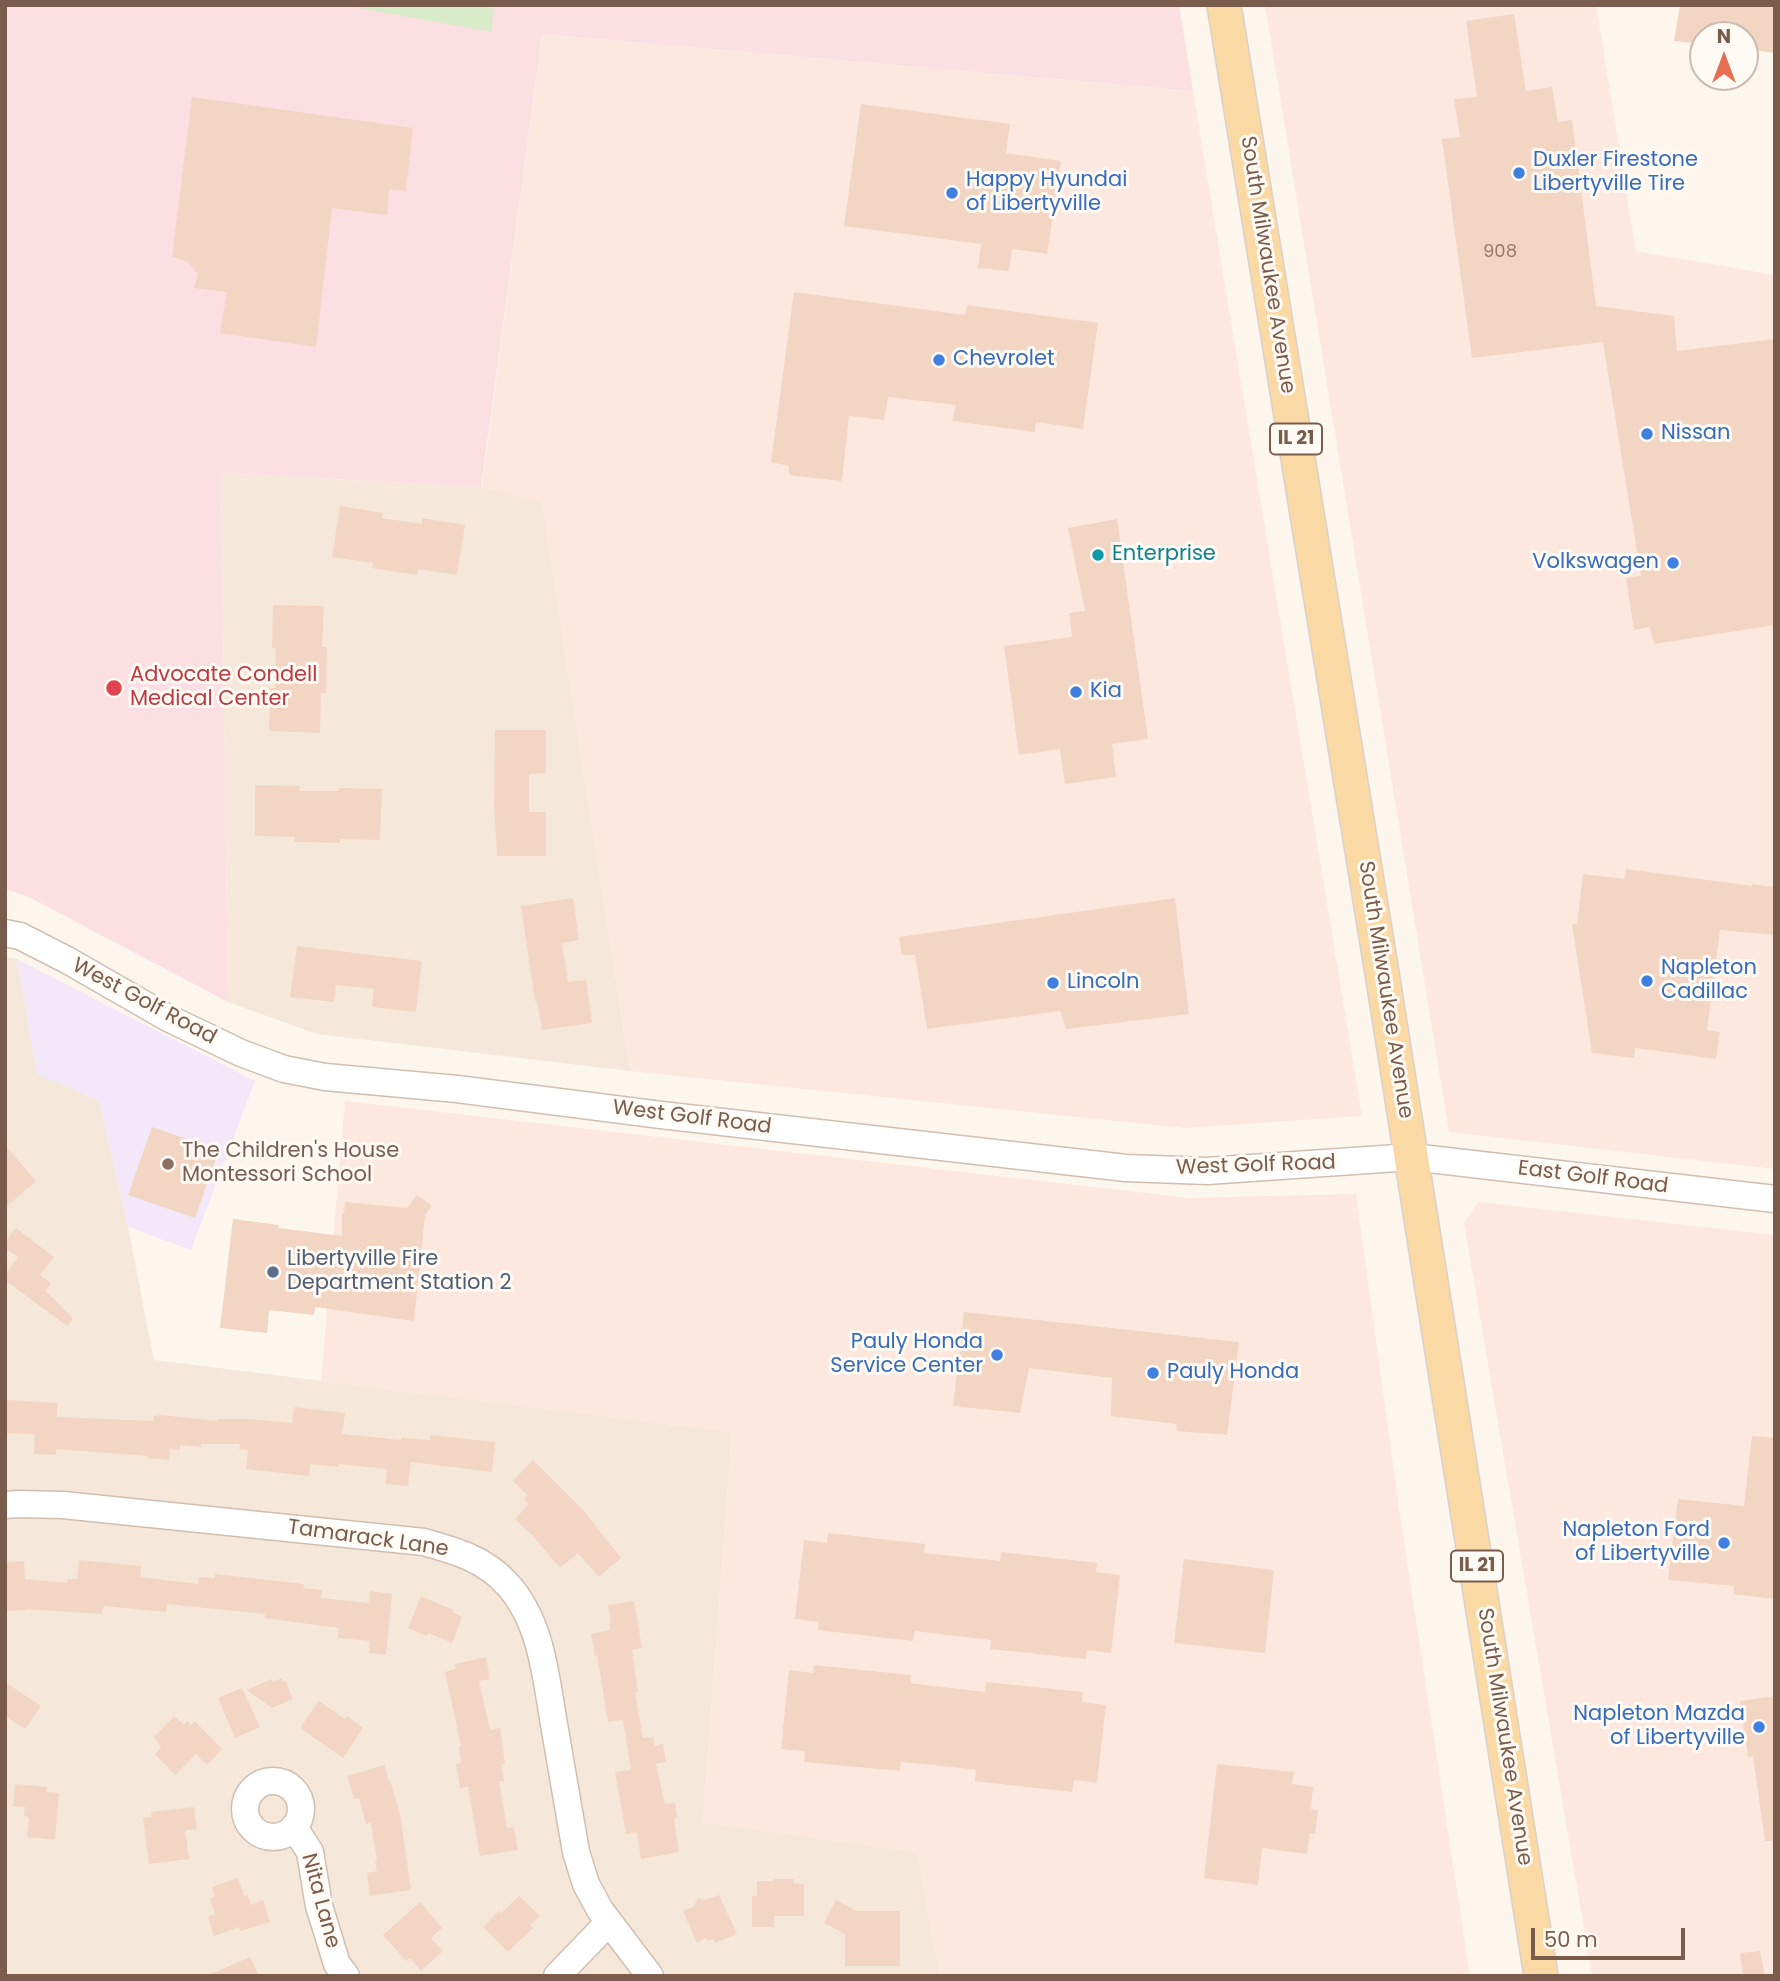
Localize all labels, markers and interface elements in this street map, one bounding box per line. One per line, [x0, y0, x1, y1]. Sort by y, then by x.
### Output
north arrow [1689, 21, 1759, 91]
text: N [1717, 23, 1731, 50]
street label: South Milwaukee Avenue [1234, 134, 1300, 396]
place label: Duxler Firestone Libertyville Tire [1533, 148, 1698, 198]
marker: Duxler Firestone Libertyville Tire [1511, 165, 1527, 181]
place label: Happy Hyundai of Libertyville [966, 168, 1127, 218]
marker: Happy Hyundai of Libertyville [944, 185, 960, 201]
house number: 908 [1483, 241, 1517, 263]
place label: Chevrolet [953, 347, 1055, 373]
marker: Chevrolet [931, 352, 947, 368]
place label: Nissan [1661, 421, 1730, 447]
road number: IL 21 [1270, 424, 1322, 454]
marker: Nissan [1639, 426, 1655, 442]
place label: Enterprise [1112, 542, 1216, 568]
marker: Enterprise [1090, 547, 1106, 563]
place label: Volkswagen [1532, 550, 1659, 576]
marker: Volkswagen [1665, 555, 1681, 571]
place label: Advocate Condell Medical Center [130, 663, 317, 713]
marker: Advocate Condell Medical Center [104, 678, 124, 698]
place label: Kia [1090, 679, 1122, 705]
marker: Kia [1068, 684, 1084, 700]
street label: South Milwaukee Avenue [1352, 859, 1418, 1121]
street label: West Golf Road [68, 953, 220, 1051]
place label: Napleton Cadillac [1661, 956, 1757, 1006]
place label: Lincoln [1067, 970, 1139, 996]
marker: Napleton Cadillac [1639, 973, 1655, 989]
marker: Lincoln [1045, 975, 1061, 991]
street label: West Golf Road [611, 1096, 773, 1140]
place label: The Children's House Montessori School [182, 1139, 399, 1189]
street label: West Golf Road [1176, 1151, 1336, 1181]
marker: The Children's House Montessori School [160, 1156, 176, 1172]
street label: East Golf Road [1516, 1156, 1670, 1200]
place label: Libertyville Fire Department Station 2 [287, 1247, 512, 1297]
marker: Libertyville Fire Department Station 2 [265, 1264, 281, 1280]
place label: Pauly Honda Service Center [830, 1330, 983, 1380]
marker: Pauly Honda Service Center [989, 1347, 1005, 1363]
place label: Pauly Honda [1167, 1360, 1299, 1386]
marker: Pauly Honda [1145, 1365, 1161, 1381]
street label: Tamarack Lane [286, 1515, 450, 1563]
place label: Napleton Ford of Libertyville [1562, 1518, 1710, 1568]
marker: Napleton Ford of Libertyville [1716, 1535, 1732, 1551]
road number: IL 21 [1451, 1550, 1503, 1582]
street label: South Milwaukee Avenue [1471, 1606, 1537, 1868]
place label: Napleton Mazda of Libertyville [1573, 1702, 1745, 1752]
marker: Napleton Mazda of Libertyville [1751, 1719, 1767, 1735]
street label: Nita Lane [295, 1851, 345, 1951]
scale bar [1535, 1914, 1689, 1958]
text: 50 m [1544, 1925, 1598, 1954]

